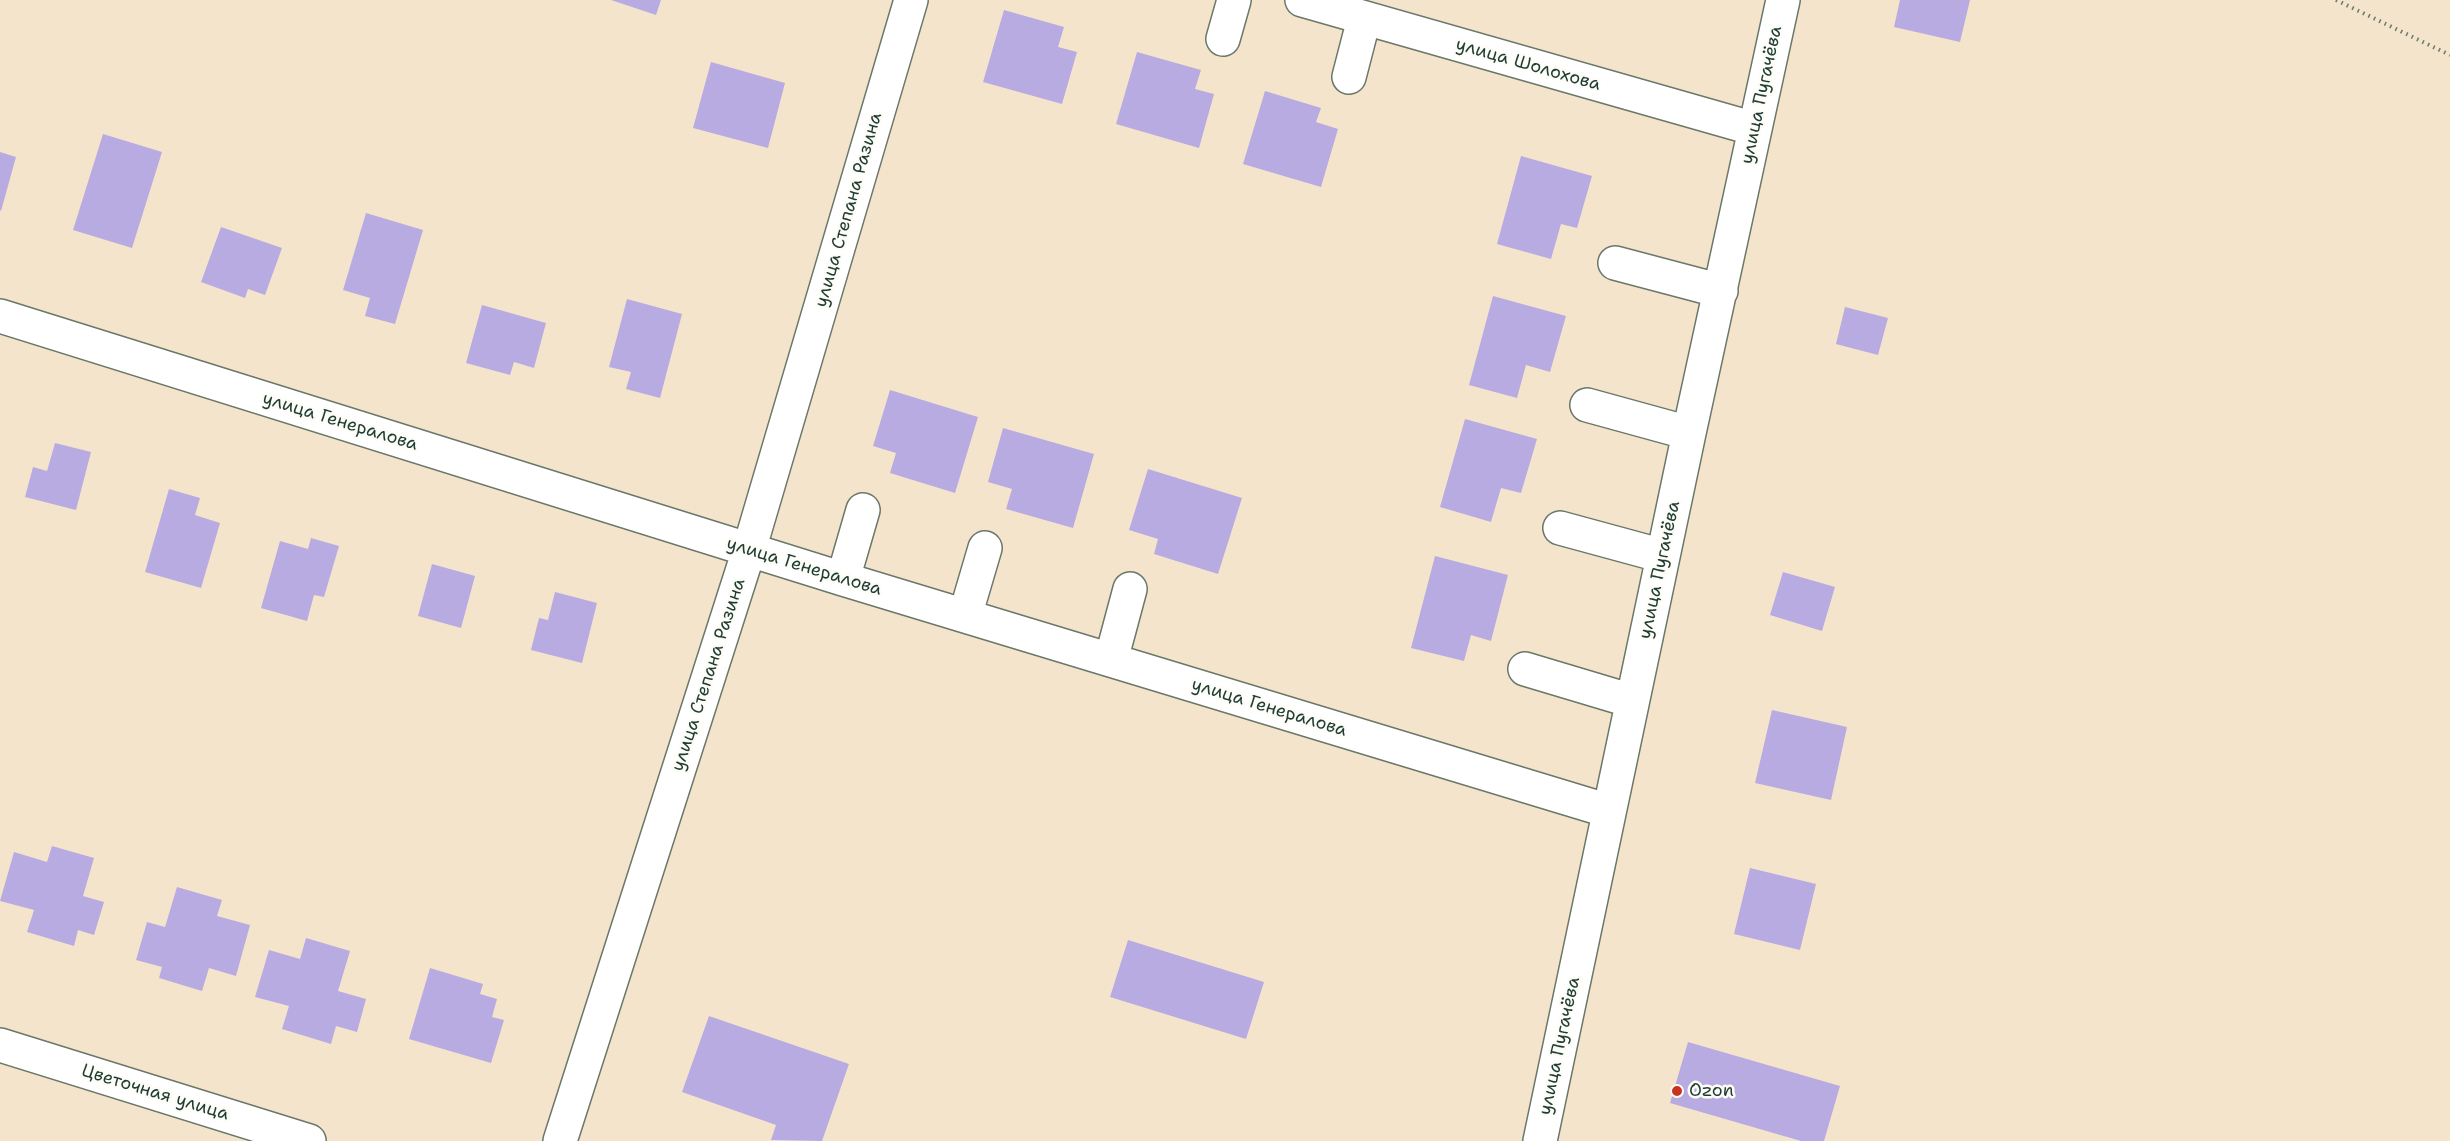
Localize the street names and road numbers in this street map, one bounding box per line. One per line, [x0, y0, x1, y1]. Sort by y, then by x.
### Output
street label: улица Пугачёва [1737, 24, 1787, 166]
street label: улица Шолохова [1453, 34, 1603, 96]
street label: улица Степана Разина [811, 110, 887, 310]
street label: улица Генералова [260, 388, 420, 456]
street label: улица Пугачёва [1635, 499, 1685, 641]
street label: улица Генералова [724, 533, 884, 601]
street label: улица Степана Разина [668, 576, 750, 774]
street label: улица Генералова [1189, 674, 1349, 742]
street label: улица Пугачёва [1535, 975, 1585, 1117]
street label: Цветочная улица [79, 1060, 231, 1126]

